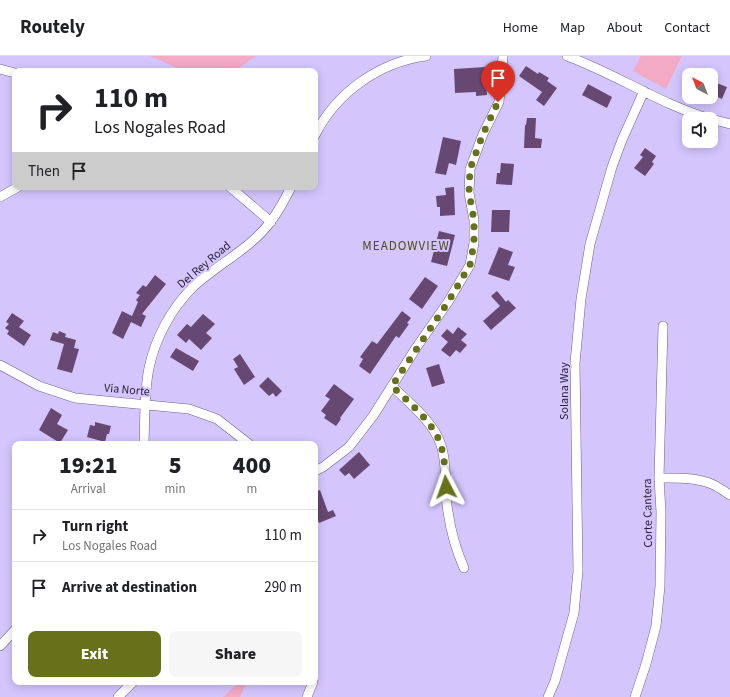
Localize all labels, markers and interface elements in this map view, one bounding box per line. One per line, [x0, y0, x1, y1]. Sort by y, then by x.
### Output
text: Routely [20, 14, 85, 41]
text: Home [503, 18, 538, 38]
text: Map [560, 18, 585, 38]
text: About [607, 18, 642, 38]
text: Contact [664, 18, 710, 38]
pin [481, 61, 515, 102]
icon: arrive [487, 67, 509, 89]
north arrow [682, 68, 718, 104]
map controls [682, 68, 718, 148]
text: 110 m [94, 78, 168, 118]
icon: right [28, 84, 80, 136]
button: sound [682, 112, 718, 148]
text: Los Nogales Road [94, 115, 226, 140]
icon: arrive [68, 160, 90, 182]
text: Then [28, 161, 60, 182]
district label: MEADOWVIEW [362, 237, 450, 255]
street label: Del Rey Road [174, 238, 234, 292]
street label: Solana Way [556, 362, 573, 420]
street label: Via Norte [103, 380, 151, 400]
text: 19:21 [59, 448, 118, 483]
text: 5 [169, 448, 182, 483]
text: 400 [233, 448, 271, 483]
position arrow [425, 466, 467, 508]
street label: Corte Cantera [639, 478, 657, 548]
text: Arrival [71, 480, 106, 498]
text: min [165, 480, 186, 498]
text: m [246, 480, 257, 498]
text: Turn right [62, 516, 128, 537]
icon: right [28, 525, 50, 547]
text: 110 m [264, 525, 302, 546]
text: Los Nogales Road [62, 537, 157, 555]
icon: arrive [28, 577, 50, 599]
text: Arrive at destination [62, 577, 197, 598]
text: 290 m [264, 577, 302, 598]
button: Exit [28, 631, 161, 677]
button: Share [169, 631, 302, 677]

